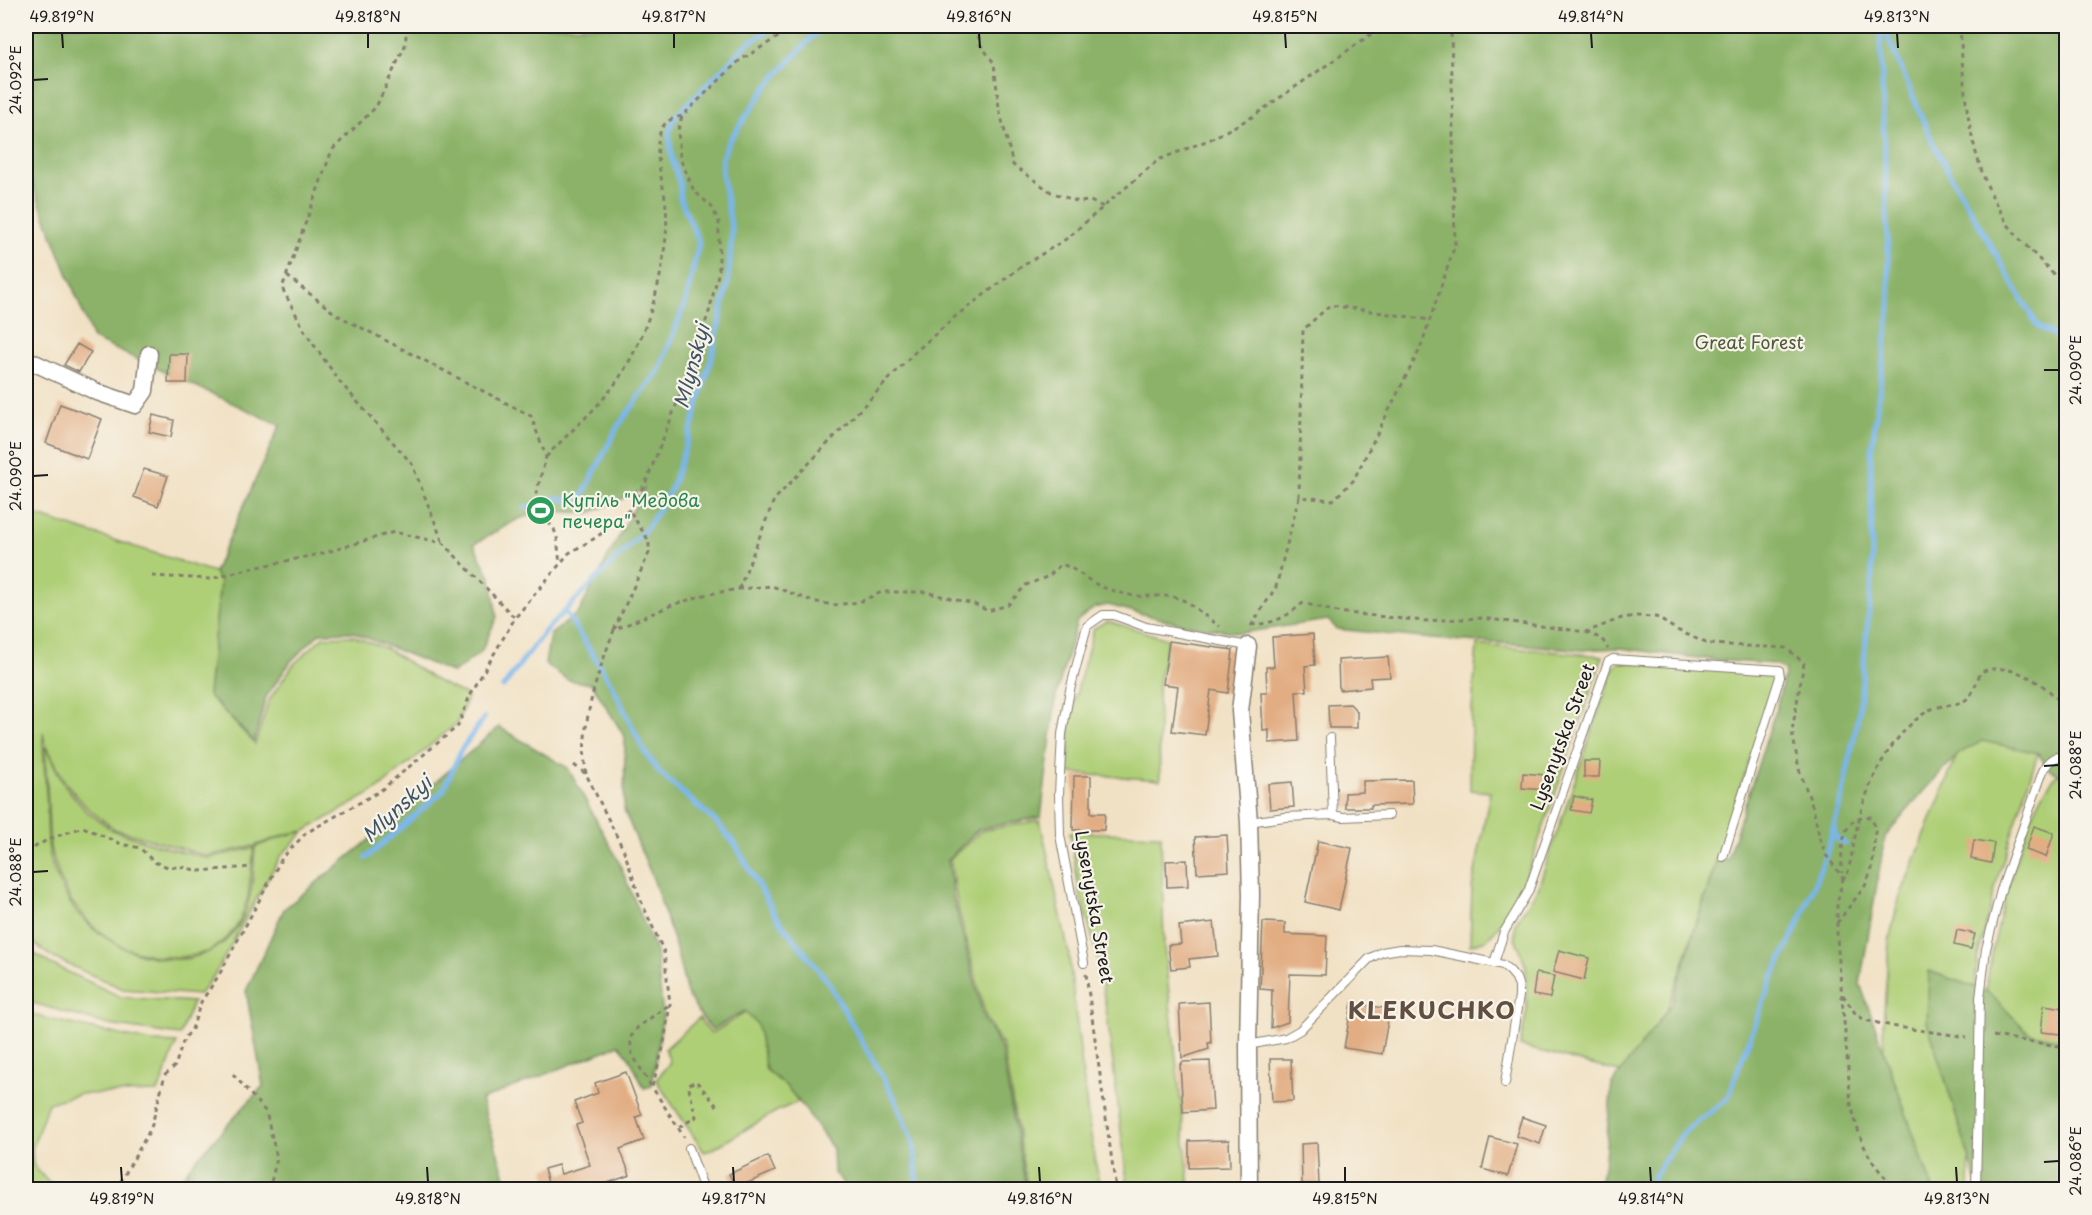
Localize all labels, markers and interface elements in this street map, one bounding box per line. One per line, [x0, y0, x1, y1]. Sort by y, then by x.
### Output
text: 49.819°N [29, 4, 95, 27]
text: 49.818°N [335, 4, 401, 27]
text: 49.817°N [642, 4, 706, 27]
text: 49.816°N [946, 4, 1012, 27]
text: 49.815°N [1252, 4, 1318, 27]
text: 49.814°N [1558, 4, 1624, 27]
text: 49.813°N [1864, 4, 1930, 27]
text: 24.092°E [3, 45, 26, 115]
water label: Mlynskyi [665, 317, 718, 411]
park label: Great Forest [1694, 328, 1804, 355]
text: 24.090°E [2063, 335, 2086, 405]
text: 24.090°E [3, 441, 26, 511]
place label: Купіль "Медова печера" [562, 486, 700, 534]
sports icon: Купіль "Медова печера" [525, 495, 557, 527]
street label: Lysenytska Street [1522, 659, 1601, 814]
text: 24.088°E [2063, 730, 2086, 800]
water label: Mlynskyi [355, 766, 441, 849]
street label: Lysenytska Street [1069, 828, 1122, 986]
text: 24.088°E [3, 837, 26, 907]
district label: KLEKUCHKO [1348, 991, 1516, 1027]
text: 24.086°E [2063, 1126, 2086, 1196]
text: 49.819°N [89, 1186, 155, 1209]
text: 49.818°N [395, 1186, 461, 1209]
text: 49.817°N [702, 1186, 766, 1209]
text: 49.816°N [1007, 1186, 1073, 1209]
text: 49.815°N [1312, 1186, 1378, 1209]
text: 49.814°N [1618, 1186, 1684, 1209]
text: 49.813°N [1924, 1186, 1990, 1209]

